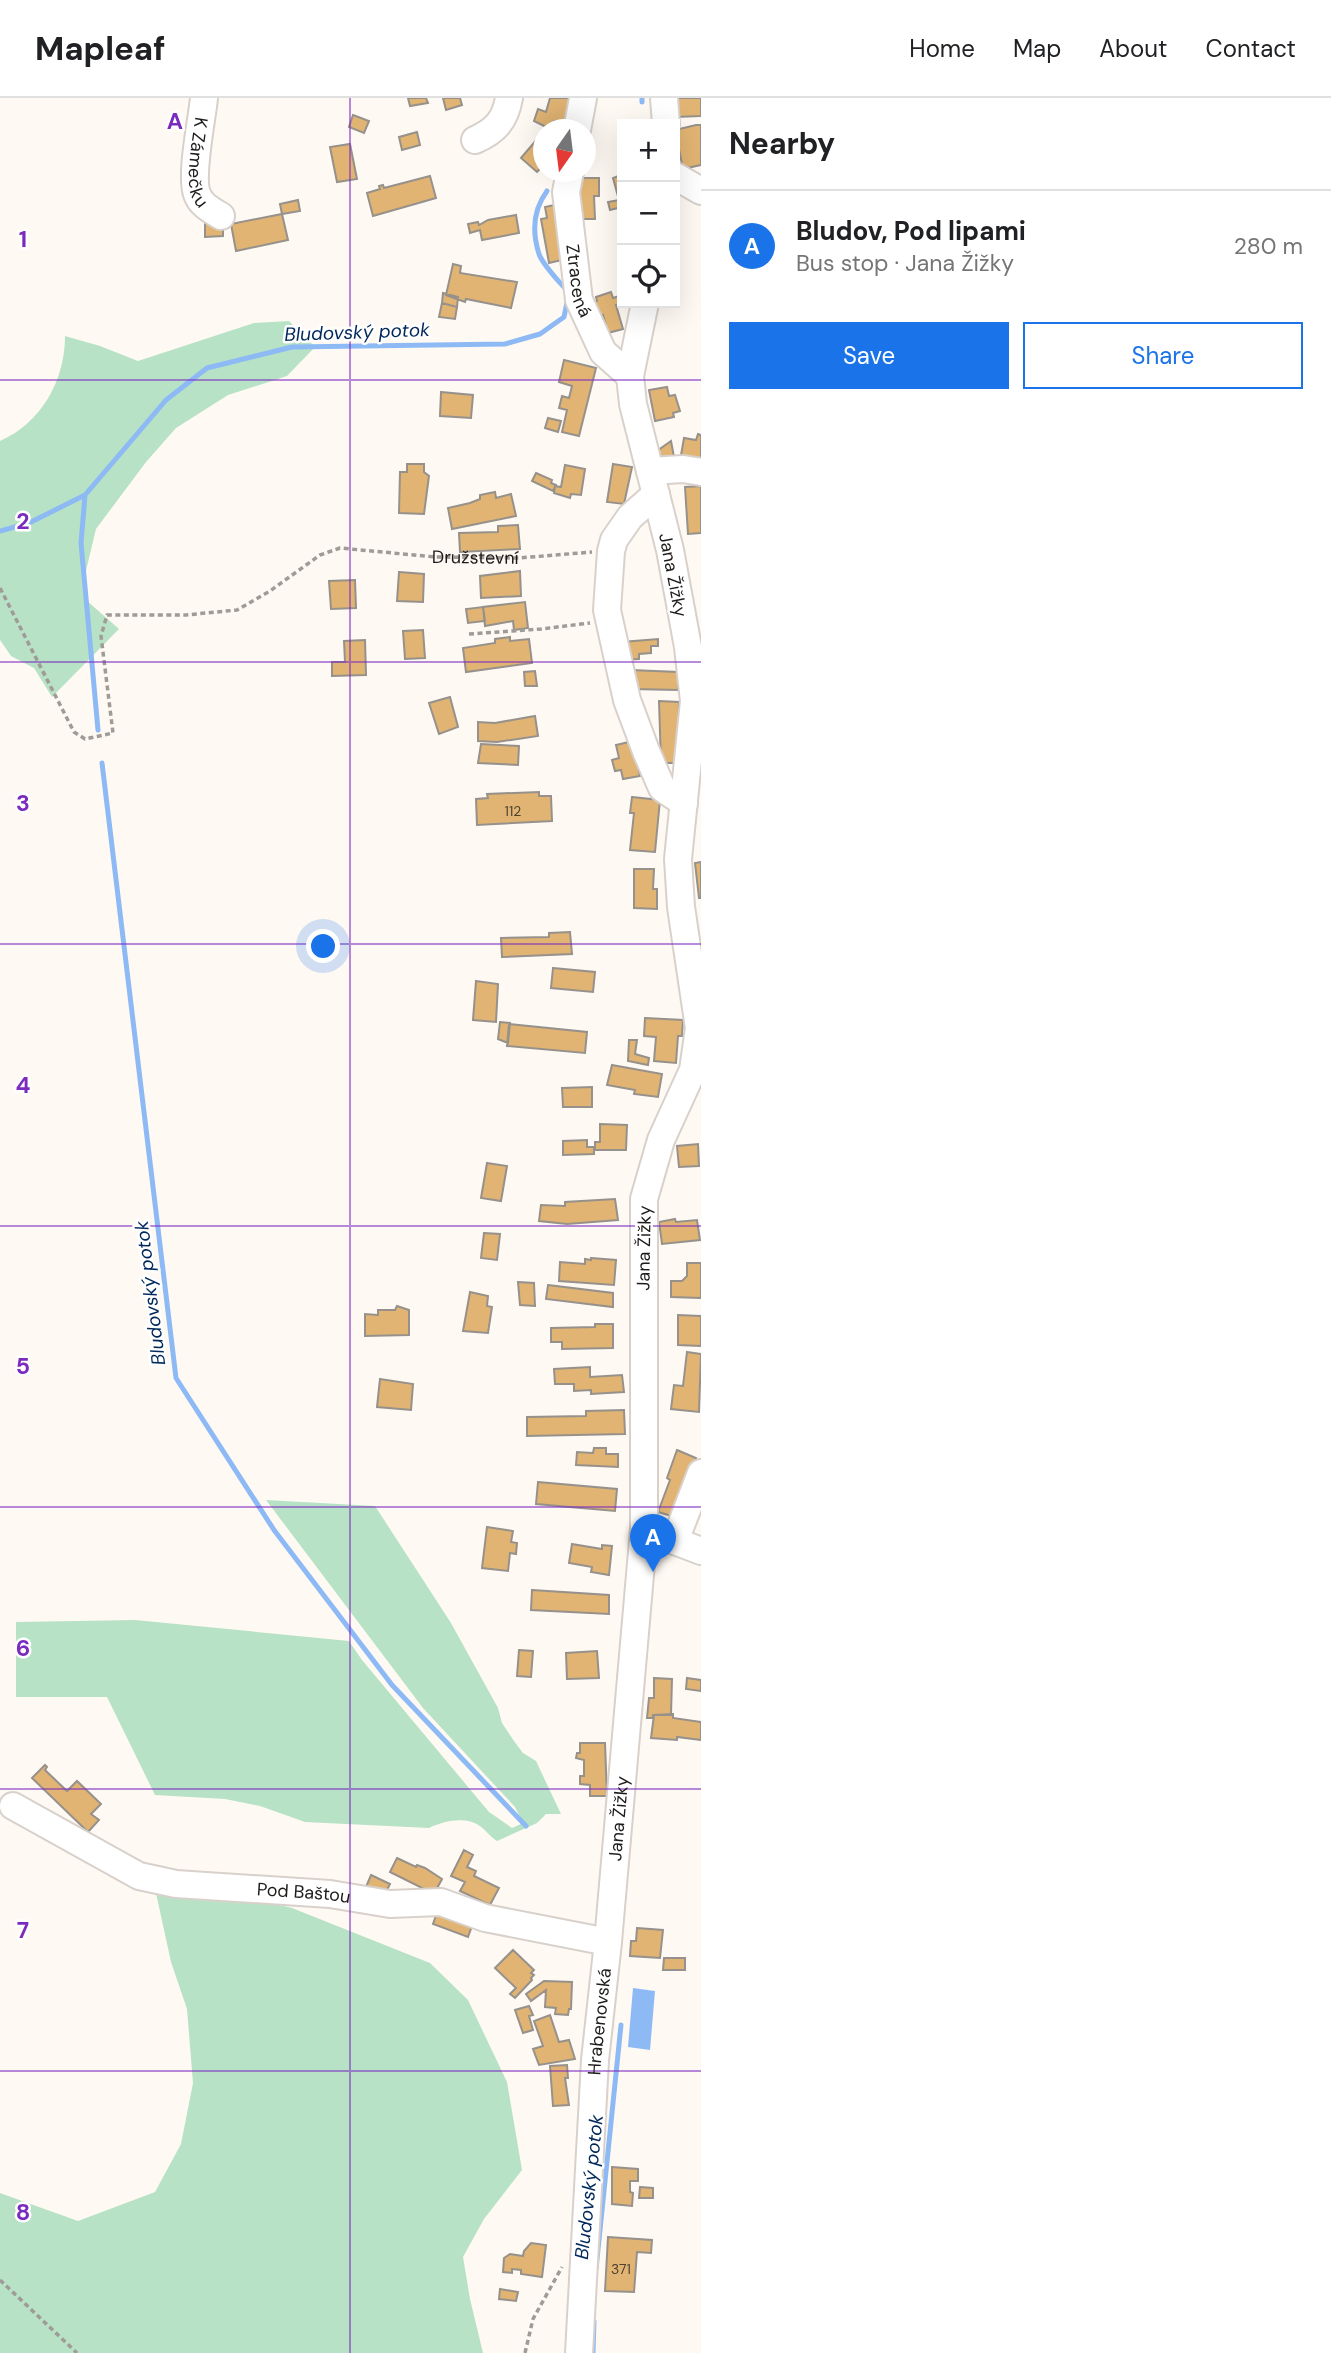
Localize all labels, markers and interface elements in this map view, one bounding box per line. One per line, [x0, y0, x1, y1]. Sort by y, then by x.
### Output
text: Mapleaf [35, 27, 165, 70]
text: Home [909, 33, 975, 64]
text: Map [1013, 33, 1061, 64]
text: About [1099, 33, 1168, 64]
text: Contact [1206, 33, 1296, 64]
text: A [167, 106, 183, 136]
street label: K Zámečku [183, 115, 214, 213]
north arrow [533, 119, 596, 182]
map controls [617, 119, 680, 308]
button: + [617, 119, 680, 182]
text: Nearby [729, 124, 835, 163]
button: − [617, 182, 680, 245]
text: Bludov, Pod lipami [796, 214, 1026, 248]
text: 1 [19, 224, 27, 254]
text: A [744, 231, 760, 261]
text: 280 m [1234, 231, 1303, 261]
street label: Ztracená [560, 243, 597, 321]
button: locate [617, 245, 680, 308]
text: Bus stop · Jana Žižky [796, 248, 1014, 278]
water label: Bludovský potok [284, 317, 430, 347]
button: Save [729, 322, 1009, 389]
button: Share [1023, 322, 1303, 389]
text: 2 [16, 506, 30, 536]
street label: Jana Žižky [653, 531, 693, 619]
street label: Družstevní [432, 545, 519, 570]
text: 3 [16, 788, 30, 818]
house number: 112 [505, 802, 521, 820]
your location [306, 929, 340, 963]
text: 4 [16, 1070, 31, 1100]
street label: Jana Žižky [631, 1205, 657, 1291]
water label: Bludovský potok [129, 1219, 171, 1367]
text: 5 [16, 1351, 30, 1381]
pin: A [630, 1514, 676, 1572]
text: 6 [16, 1633, 30, 1663]
street label: Jana Žižky [603, 1775, 634, 1862]
street label: Pod Baštou [256, 1877, 352, 1909]
text: 7 [17, 1915, 29, 1945]
street label: Hrabenovská [582, 1967, 617, 2076]
water label: Bludovský potok [569, 2113, 609, 2261]
text: 8 [16, 2197, 30, 2227]
house number: 371 [611, 2260, 631, 2278]

